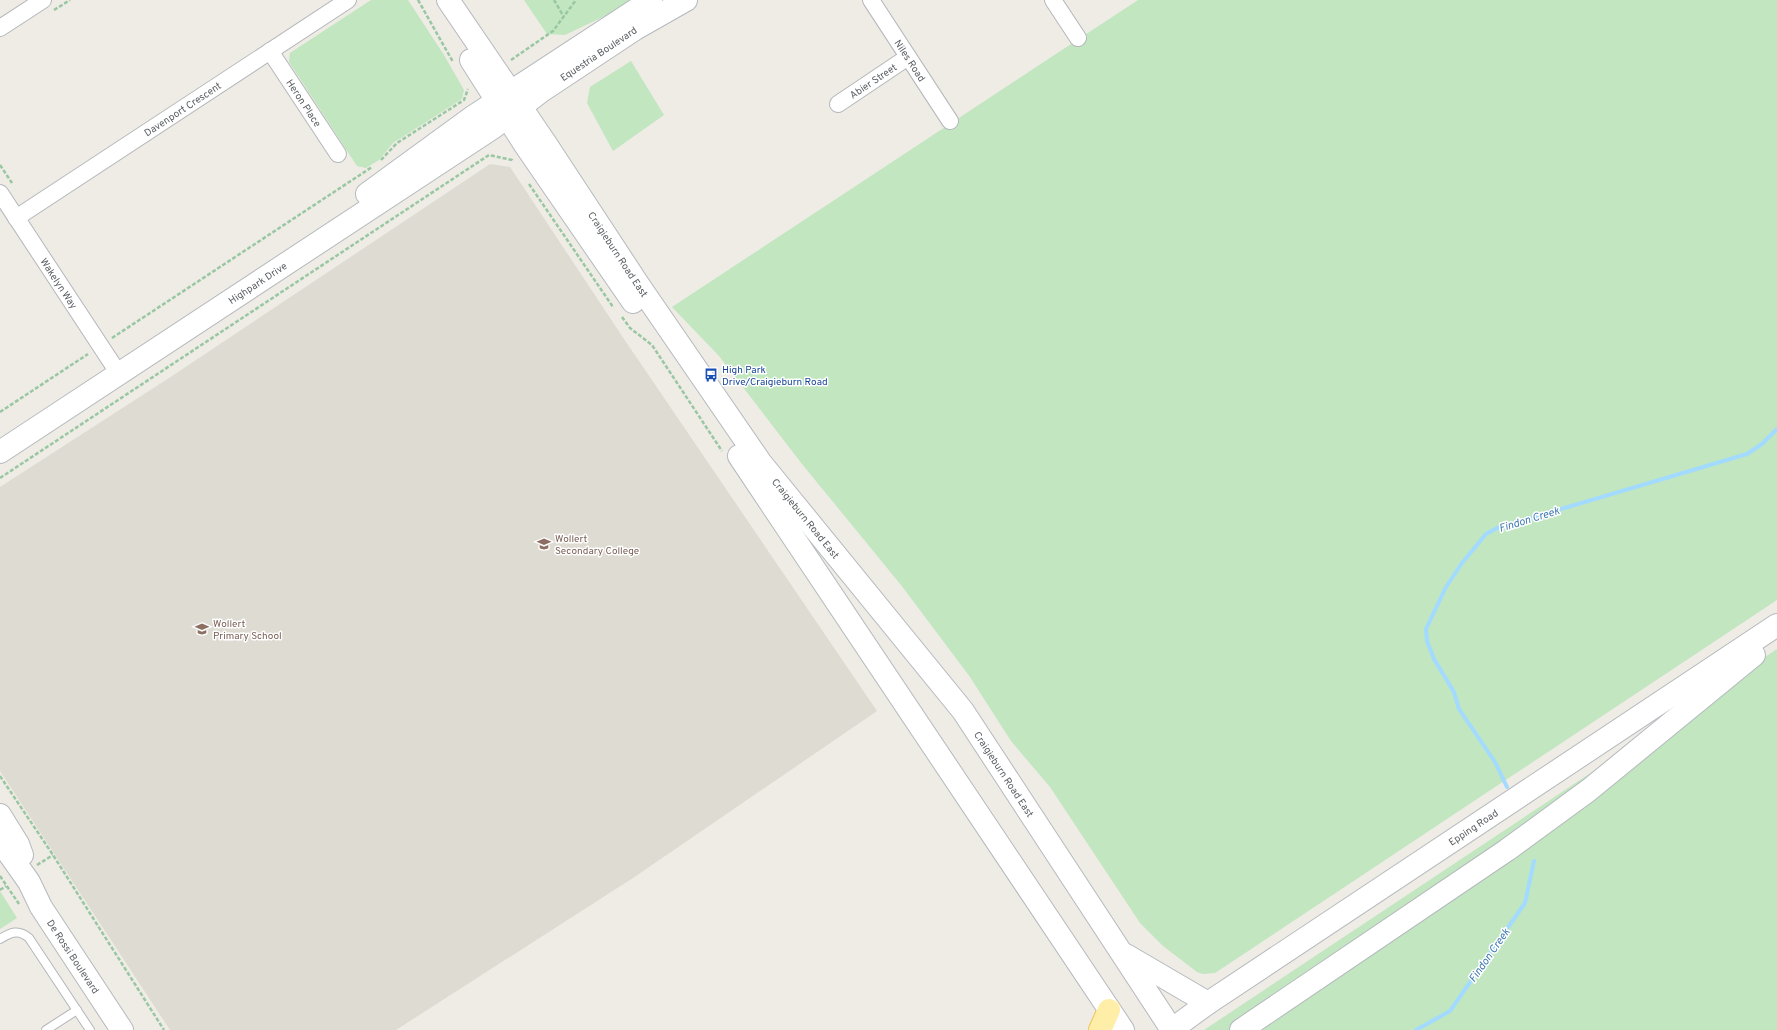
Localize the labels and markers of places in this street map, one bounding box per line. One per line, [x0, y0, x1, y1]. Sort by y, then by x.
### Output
place label: High Park Drive/Craigieburn Road [722, 364, 828, 389]
bus stop icon: High Park Drive/Craigieburn Road [703, 367, 719, 383]
place label: Wollert Secondary College [555, 533, 639, 558]
school or university icon: Wollert Secondary College [536, 536, 552, 552]
place label: Wollert Primary School [213, 618, 282, 643]
school or university icon: Wollert Primary School [194, 621, 210, 637]

